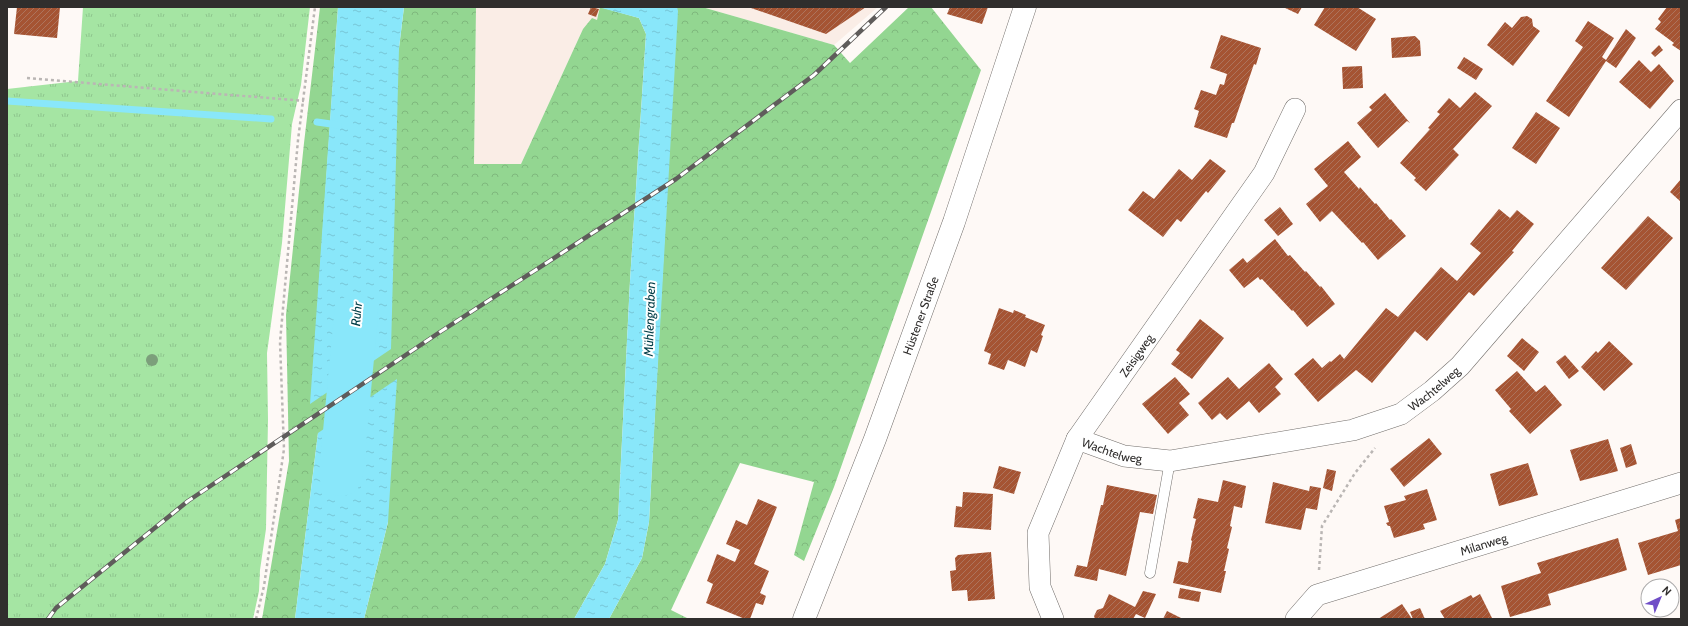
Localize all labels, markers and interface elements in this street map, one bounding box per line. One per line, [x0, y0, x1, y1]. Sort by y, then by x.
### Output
street label: Hüstener Straße [899, 274, 941, 357]
water label: Mühlengraben [640, 281, 658, 358]
water label: Ruhr [347, 300, 365, 327]
street label: Zeisigweg [1116, 330, 1157, 379]
street label: Wachtelweg [1405, 362, 1463, 414]
street label: Wachtelweg [1080, 434, 1144, 466]
street label: Milanweg [1458, 529, 1510, 558]
north arrow [1640, 578, 1680, 618]
text: N [1659, 583, 1675, 599]

